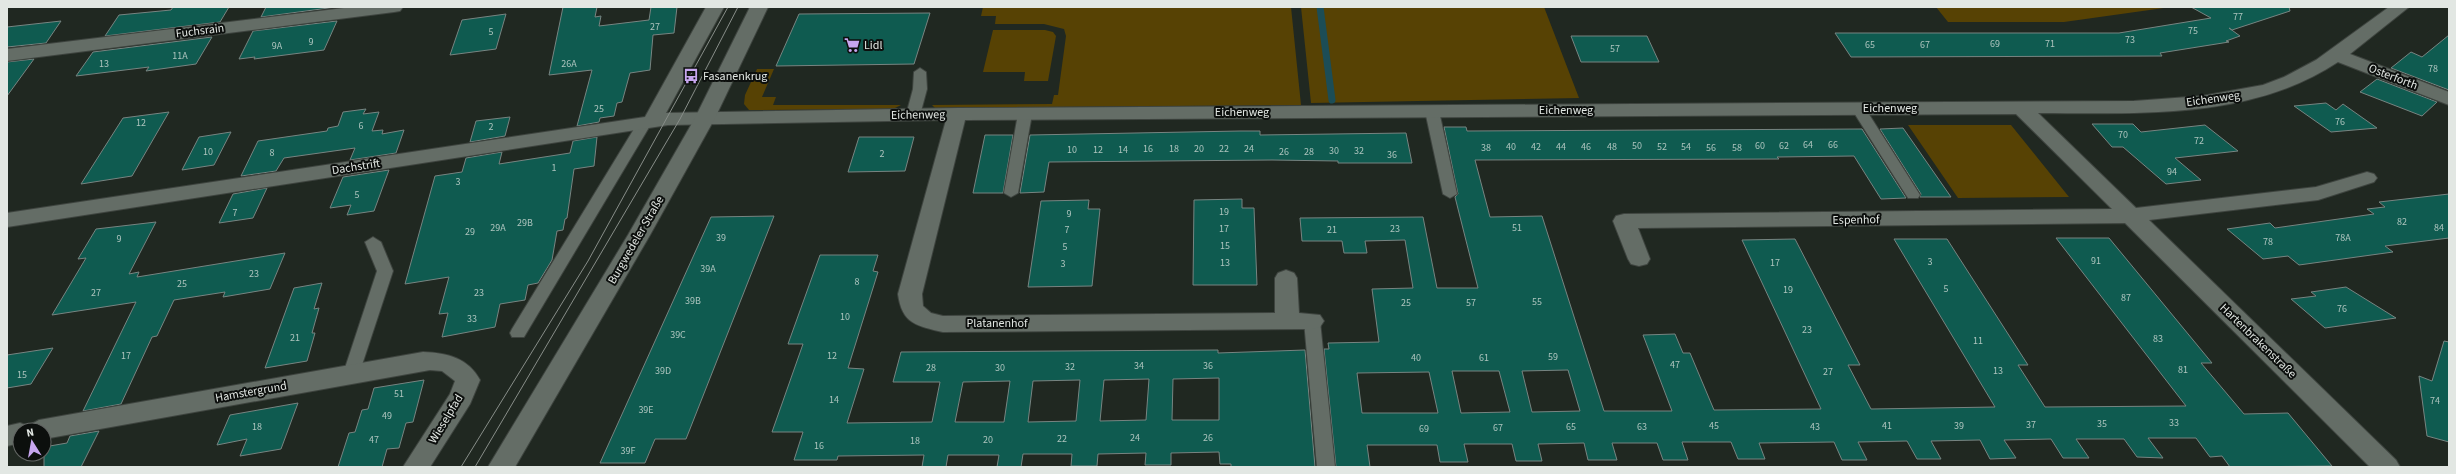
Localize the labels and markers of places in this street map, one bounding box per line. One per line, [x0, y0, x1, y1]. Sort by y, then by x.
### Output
supermarket icon: Lidl [843, 36, 861, 54]
place label: Lidl [864, 37, 883, 54]
bus stop icon: Fasanenkrug [682, 67, 700, 85]
place label: Fasanenkrug [703, 68, 767, 85]

